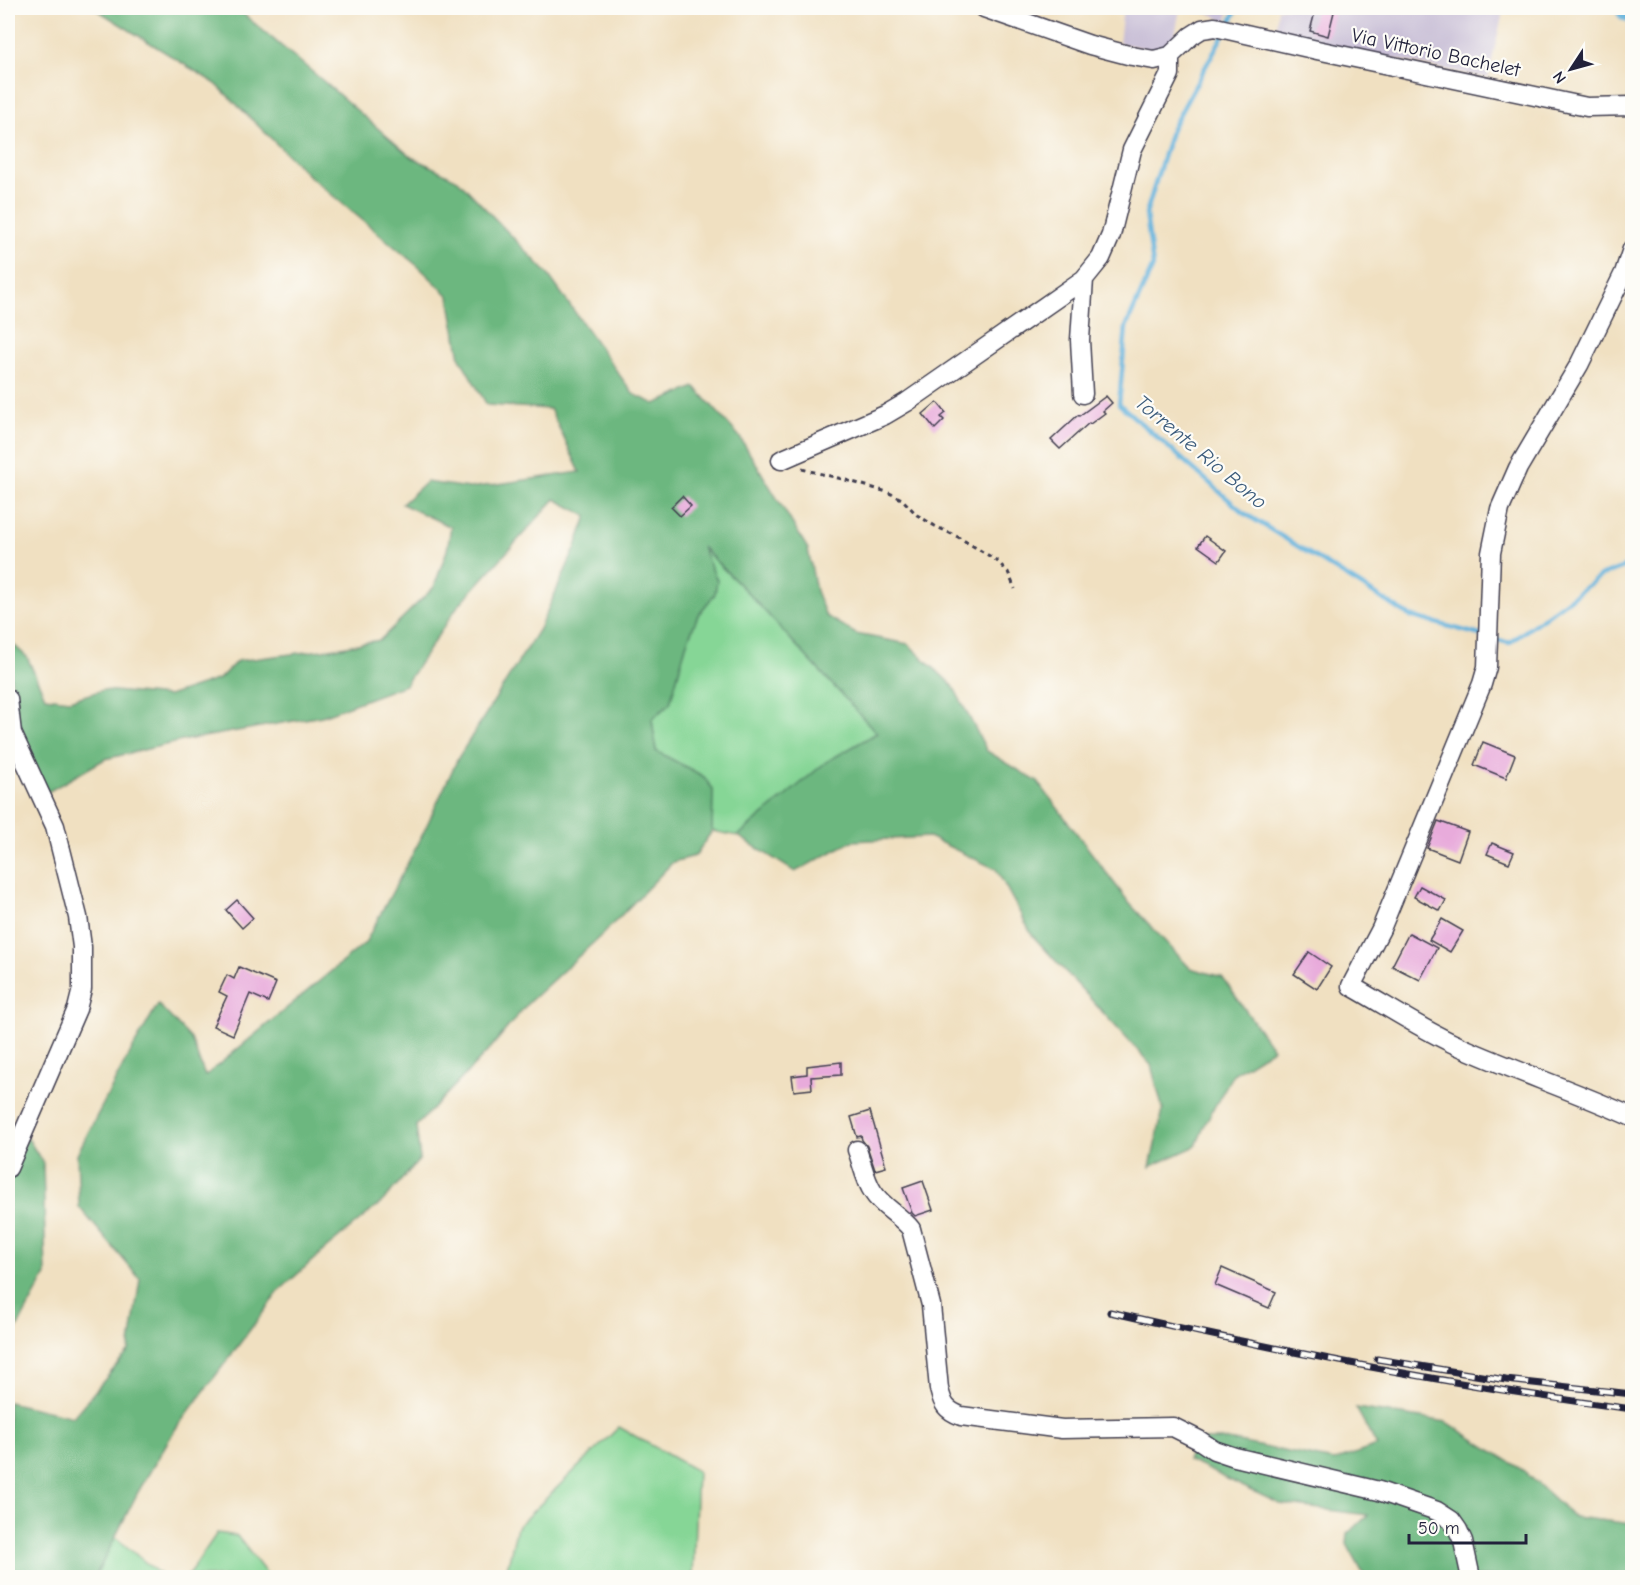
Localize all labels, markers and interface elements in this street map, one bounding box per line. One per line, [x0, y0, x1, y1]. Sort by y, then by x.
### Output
street label: Via Vittorio Bachelet [1349, 23, 1524, 82]
north arrow [1541, 39, 1601, 99]
text: N [1549, 68, 1570, 87]
water label: Torrente Rio Bono [1130, 390, 1272, 514]
scale bar [1409, 1507, 1526, 1545]
text: 50 m [1418, 1518, 1460, 1539]

